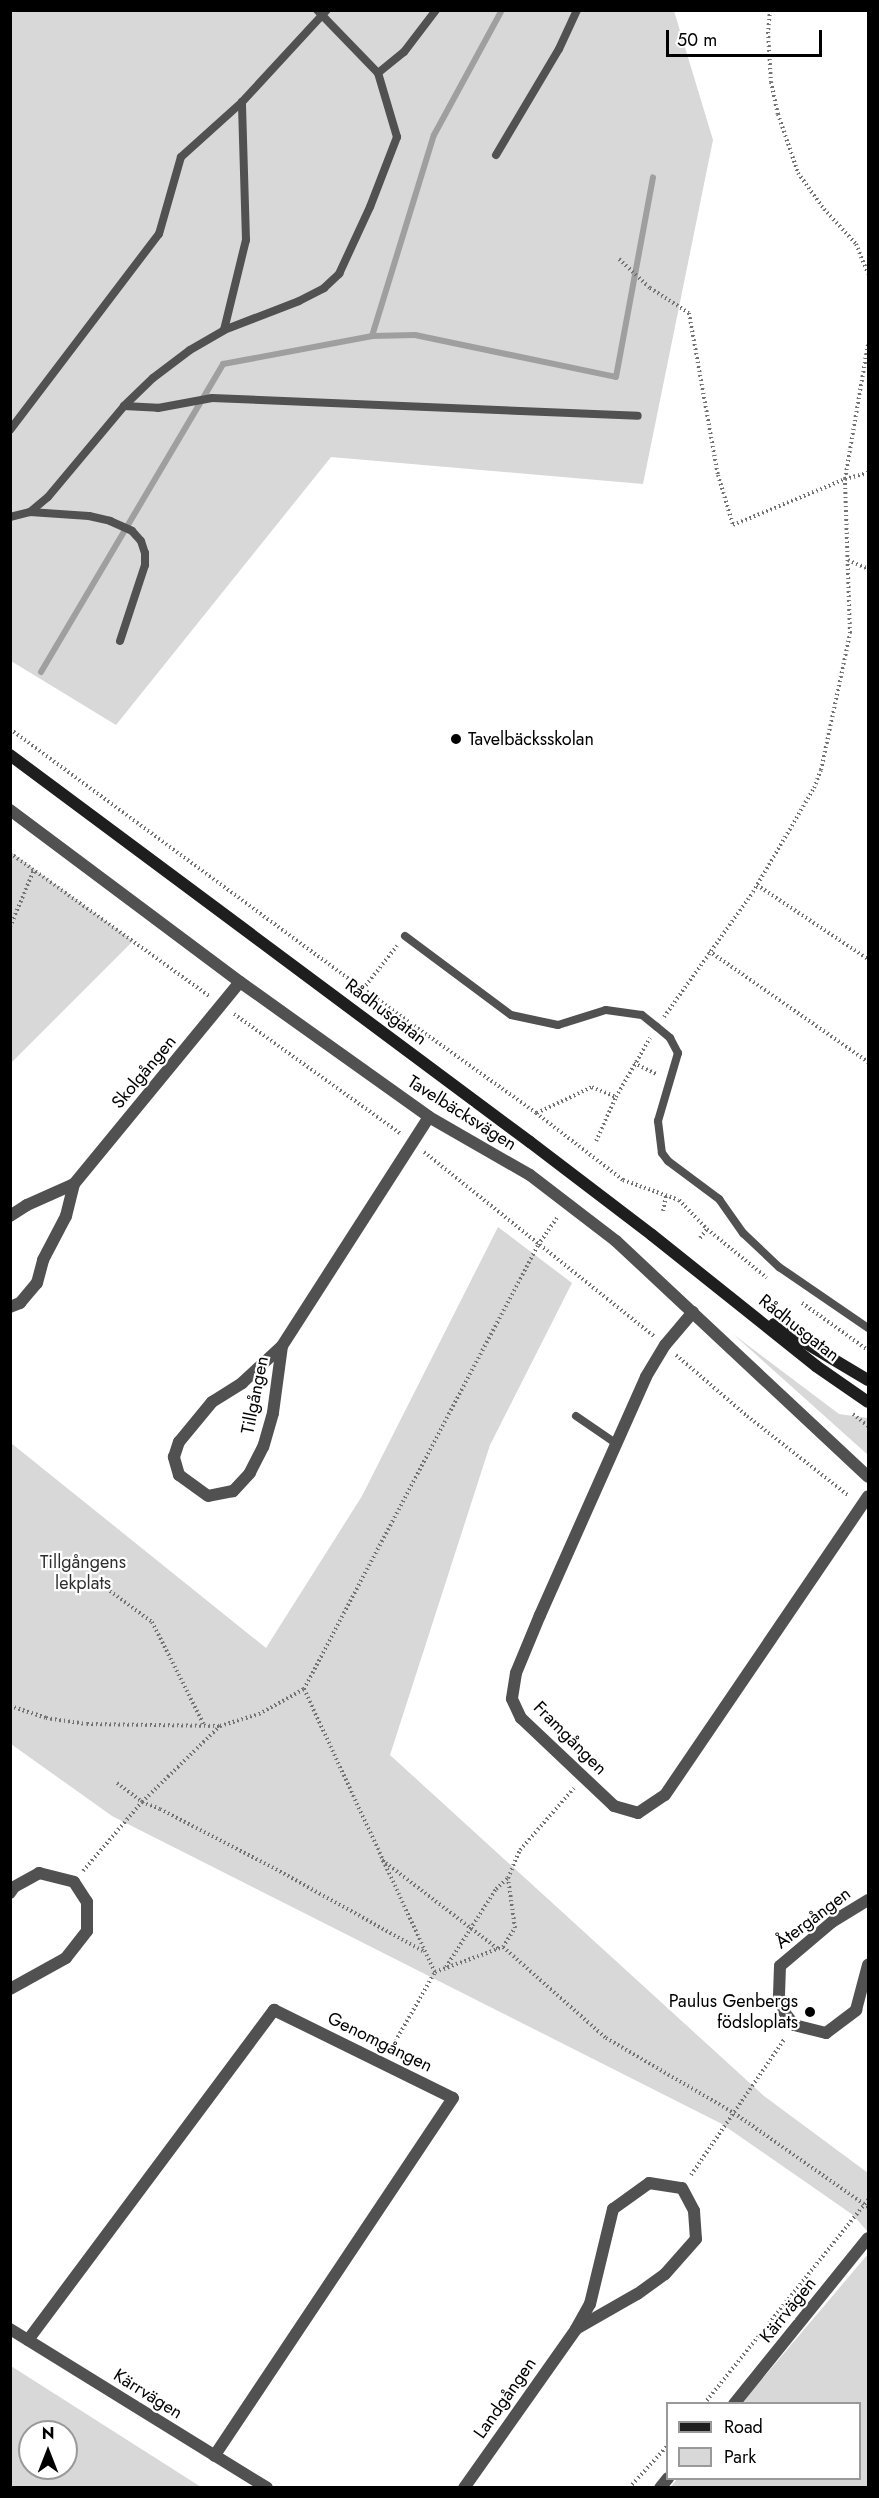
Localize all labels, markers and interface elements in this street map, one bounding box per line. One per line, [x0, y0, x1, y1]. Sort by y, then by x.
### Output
scale bar [669, 18, 825, 56]
text: 50 m [677, 27, 717, 53]
place label: Tavelbäcksskolan [468, 728, 594, 750]
marker: Tavelbäcksskolan [449, 732, 463, 746]
street label: Rådhusgatan [341, 974, 431, 1050]
street label: Skolgången [107, 1031, 181, 1113]
street label: Tavelbäcksvägen [403, 1071, 521, 1155]
street label: Rådhusgatan [754, 1290, 844, 1366]
street label: Tillgången [237, 1354, 273, 1436]
park label: Tillgångens lekplats [40, 1552, 126, 1594]
street label: Framgången [529, 1697, 611, 1779]
street label: Återgången [771, 1883, 855, 1953]
place label: Paulus Genbergs födsloplats [669, 1991, 798, 2034]
marker: Paulus Genbergs födsloplats [803, 2005, 817, 2019]
street label: Genomgången [324, 2007, 436, 2077]
street label: Kärrvägen [755, 2273, 821, 2347]
street label: Landgången [469, 2353, 541, 2443]
street label: Kärrvägen [109, 2364, 187, 2424]
legend [666, 2402, 861, 2480]
text: Road [724, 2414, 763, 2440]
north arrow [18, 2420, 78, 2480]
text: N [42, 2422, 54, 2445]
text: Park [724, 2444, 756, 2470]

